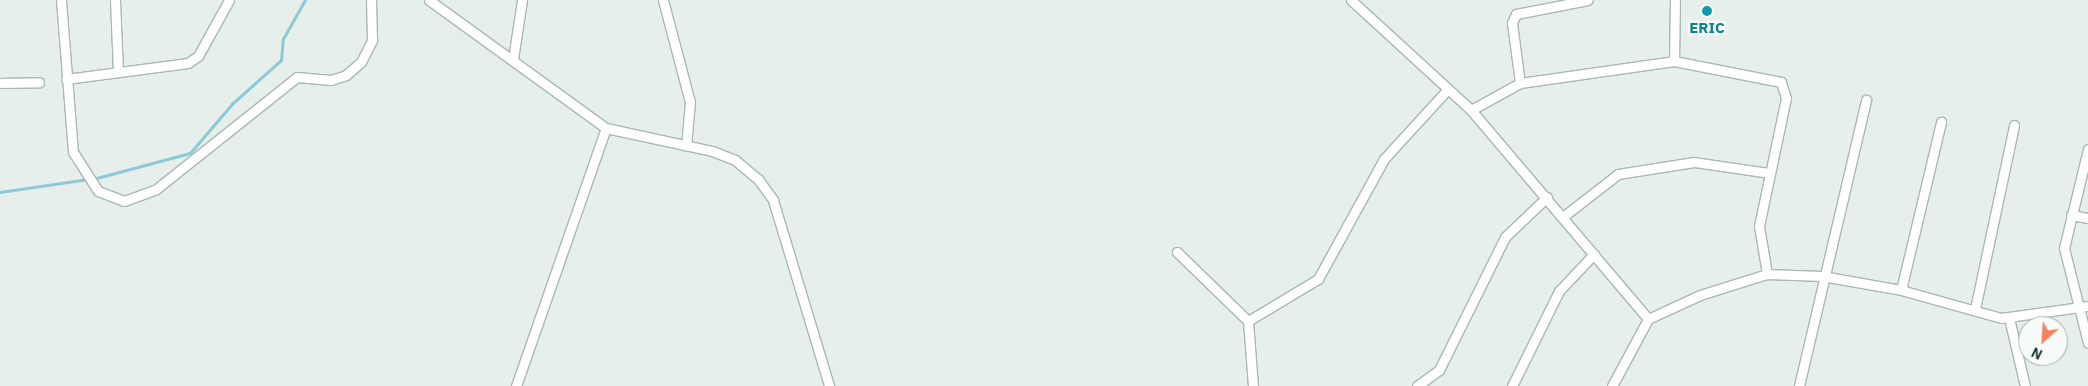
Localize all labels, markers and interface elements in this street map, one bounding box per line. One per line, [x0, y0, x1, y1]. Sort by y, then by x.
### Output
marker: ERIC [1701, 5, 1713, 17]
place label: ERIC [1689, 19, 1725, 37]
north arrow [2018, 316, 2068, 366]
text: N [2028, 343, 2045, 364]

